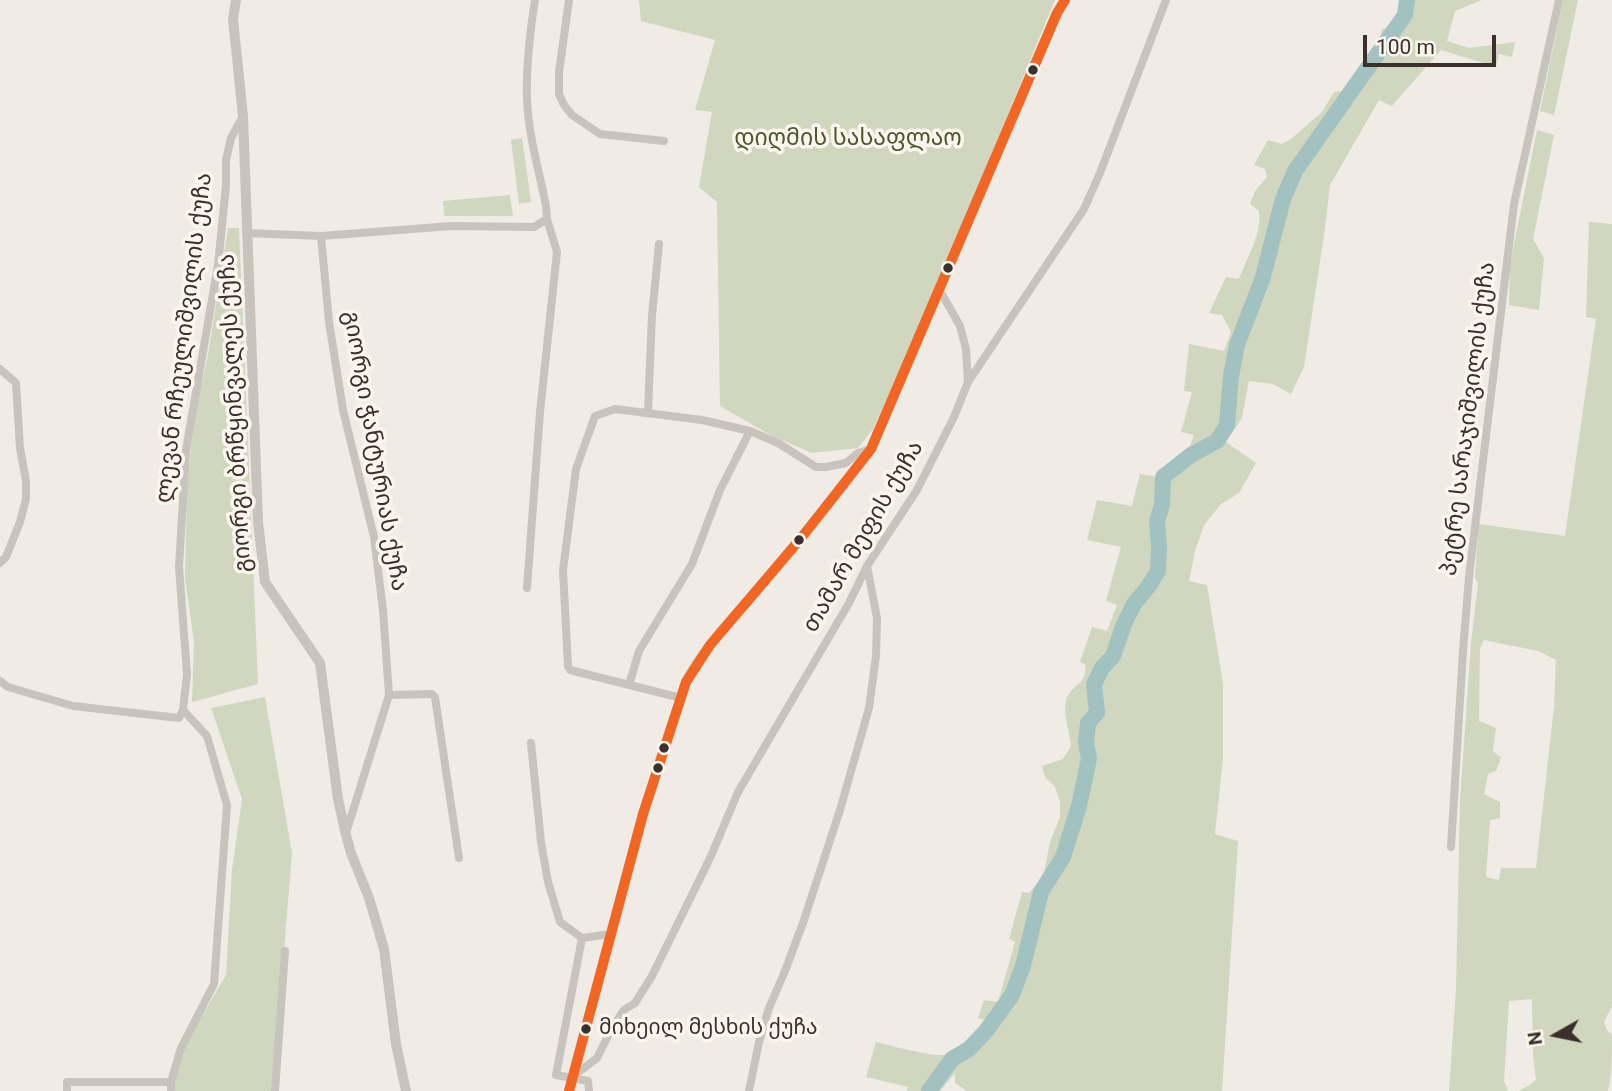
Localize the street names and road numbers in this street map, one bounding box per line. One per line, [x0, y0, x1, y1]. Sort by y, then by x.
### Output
street label: ლევან რჩეულიშვილის ქუჩა [151, 171, 219, 505]
street label: გიორგი ბრწყინვალეს ქუჩა [214, 253, 258, 573]
street label: პეტრე სარაჯიშვილის ქუჩა [1436, 261, 1502, 577]
street label: გიორგი ჭანტურიას ქუჩა [336, 309, 412, 593]
street label: თამარ მეფის ქუჩა [798, 436, 930, 638]

